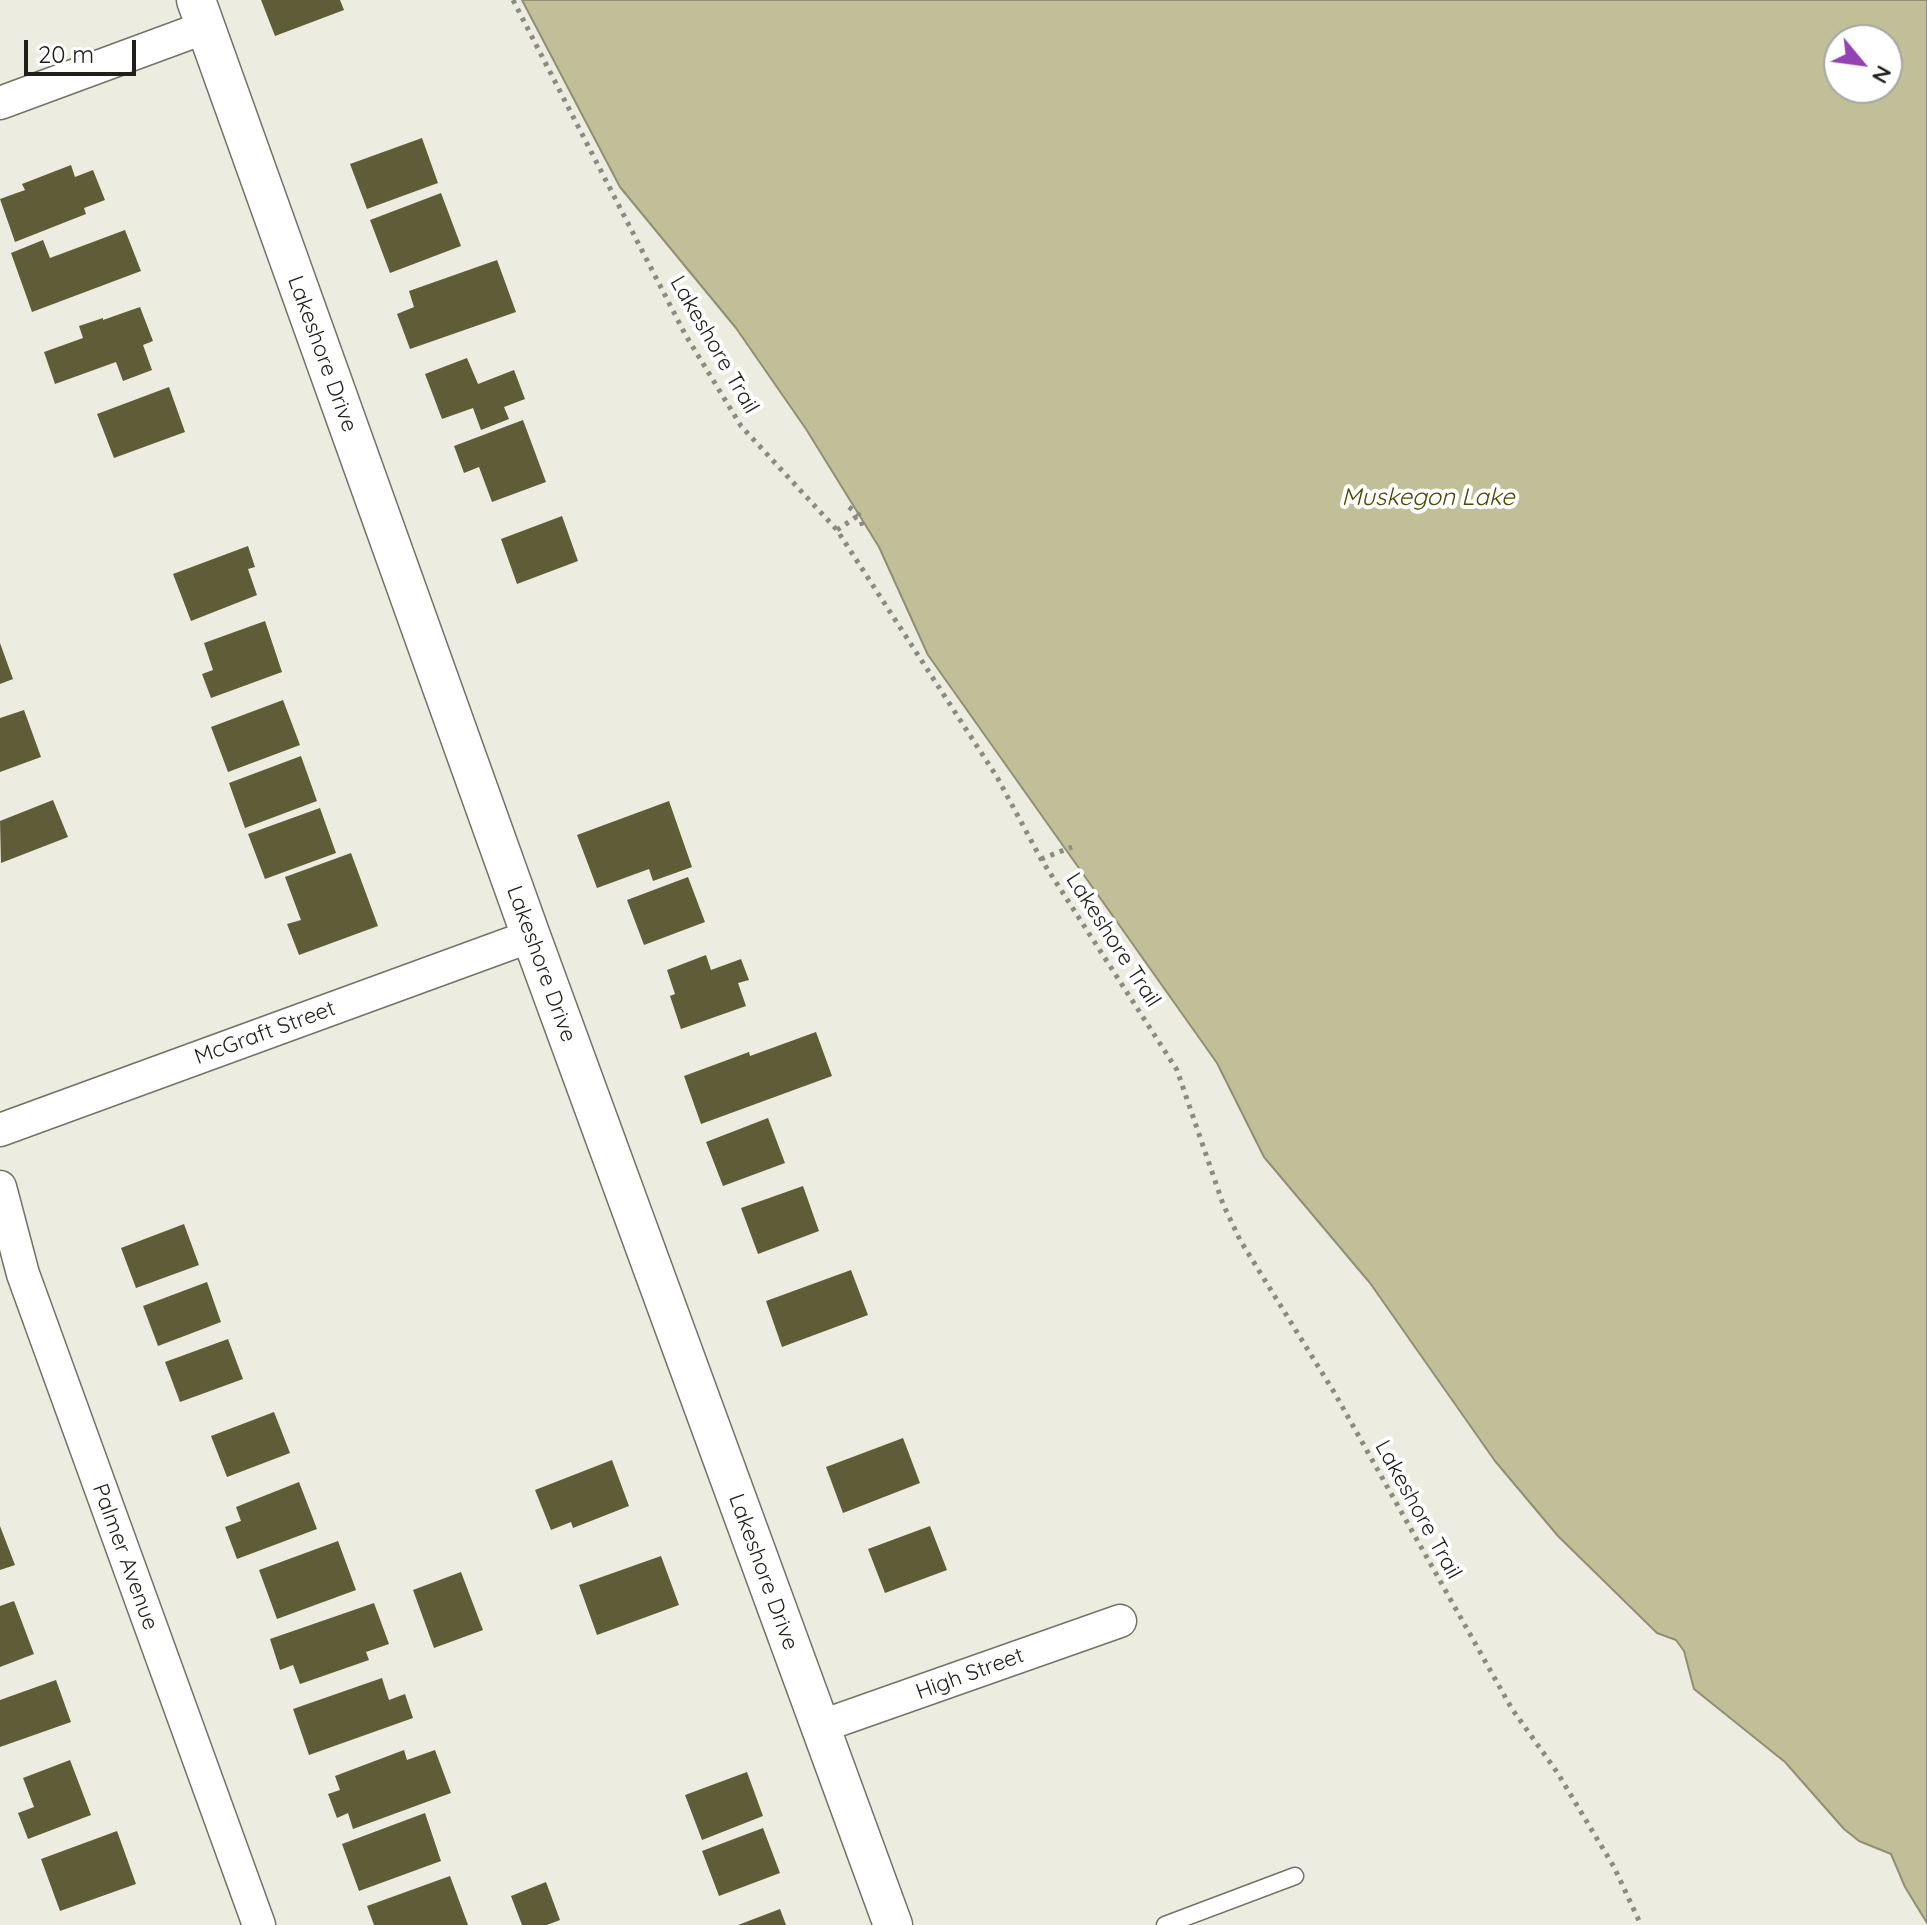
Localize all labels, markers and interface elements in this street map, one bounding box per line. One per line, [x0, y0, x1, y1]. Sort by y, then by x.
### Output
scale bar [28, 24, 140, 74]
north arrow [1823, 24, 1903, 104]
text: 20 m [38, 39, 94, 69]
text: N [1866, 61, 1898, 89]
street label: Lakeshore Trail [664, 271, 764, 419]
street label: Lakeshore Drive [282, 272, 362, 436]
water label: Muskegon Lake [1341, 484, 1515, 512]
street label: Lakeshore Trail [1060, 868, 1166, 1012]
street label: Lakeshore Drive [501, 882, 581, 1046]
street label: McGraft Street [191, 995, 339, 1071]
street label: Lakeshore Trail [1369, 1436, 1467, 1584]
street label: Palmer Avenue [86, 1480, 164, 1634]
street label: Lakeshore Drive [723, 1490, 803, 1654]
street label: High Street [912, 1642, 1028, 1706]

